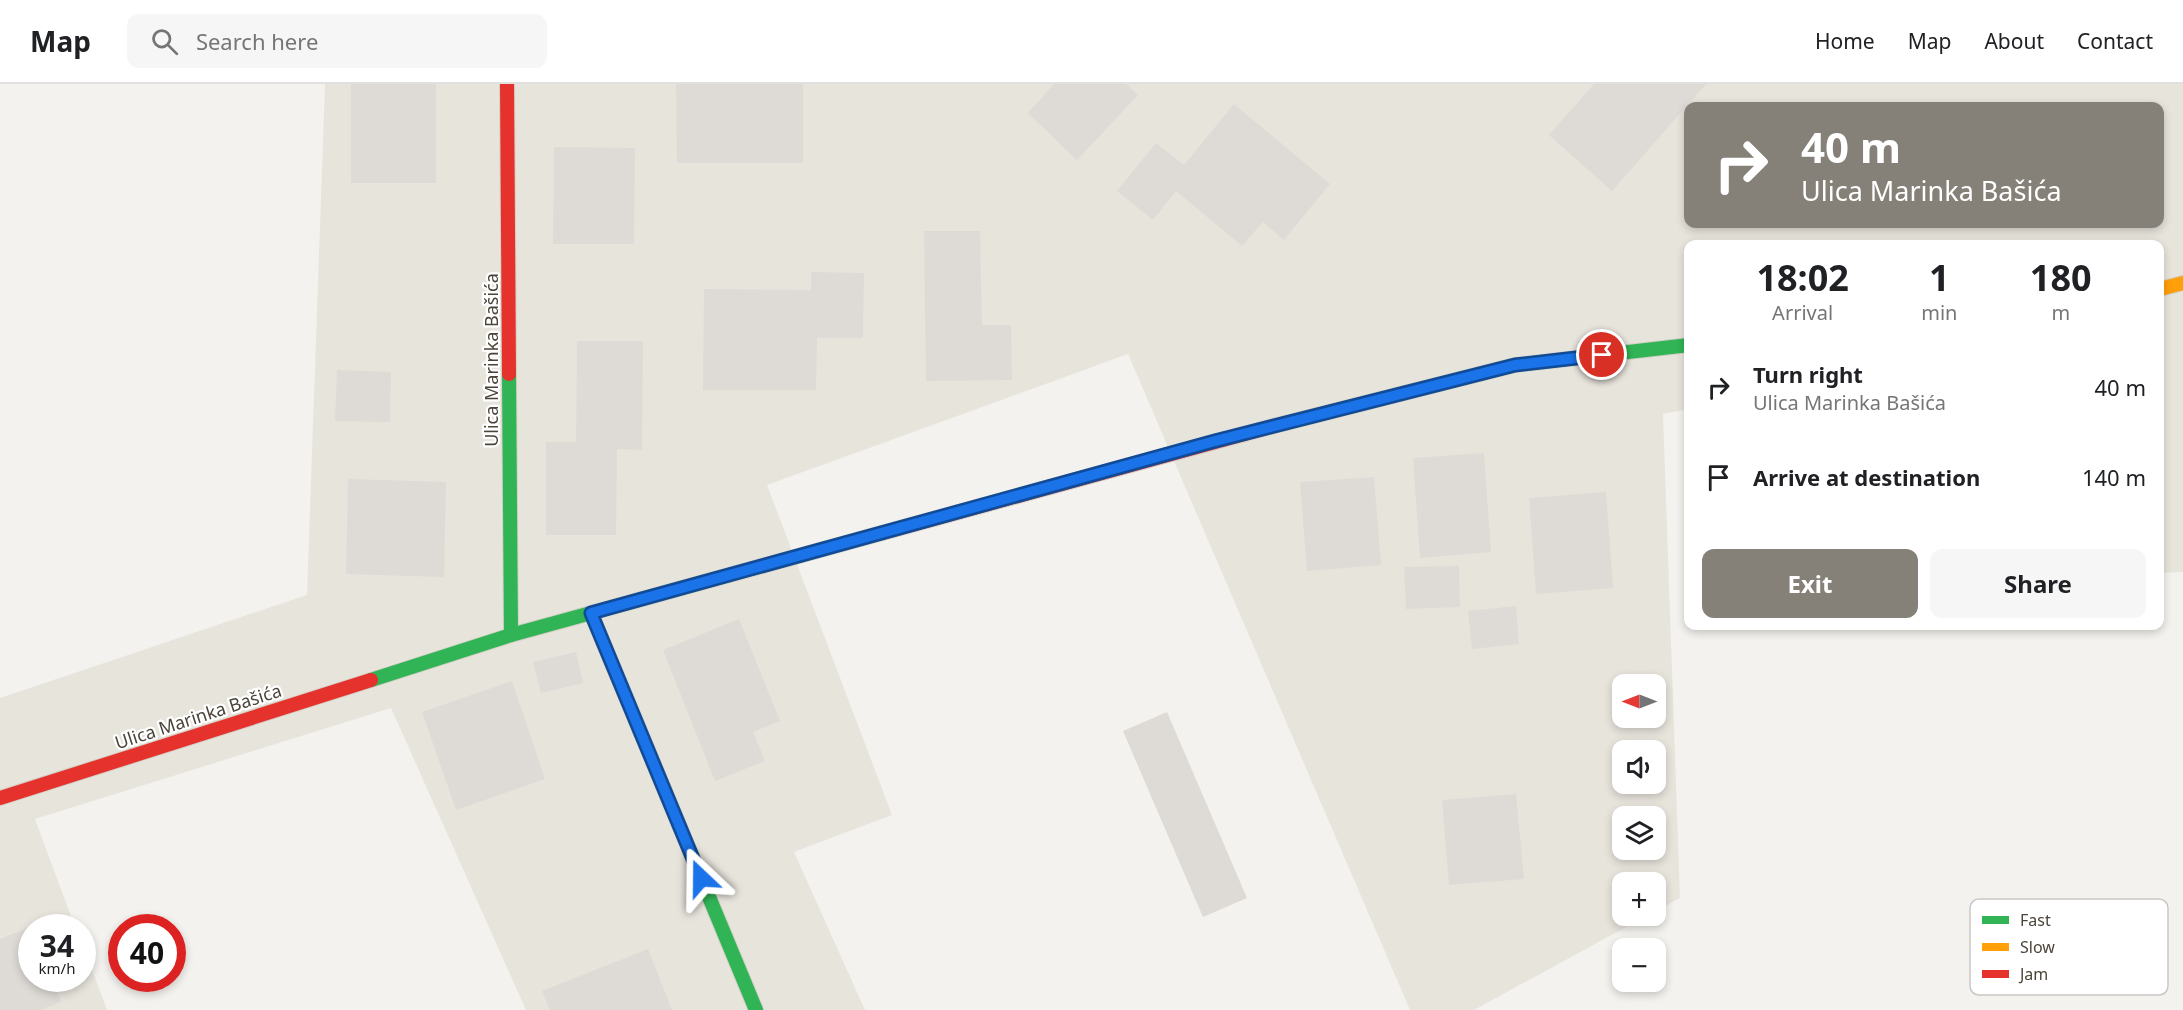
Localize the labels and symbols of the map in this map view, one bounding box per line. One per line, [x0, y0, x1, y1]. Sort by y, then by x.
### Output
street label: Ulica Marinka Bašića [479, 273, 503, 447]
pin [1576, 329, 1627, 380]
north arrow [1612, 674, 1666, 728]
street label: Ulica Marinka Bašića [112, 678, 284, 754]
position arrow [669, 846, 733, 910]
legend [1970, 899, 2168, 995]
text: Fast [2020, 909, 2051, 931]
speed limit sign: 40 [108, 914, 186, 992]
text: Slow [2020, 936, 2055, 958]
text: Jam [2018, 963, 2048, 985]

